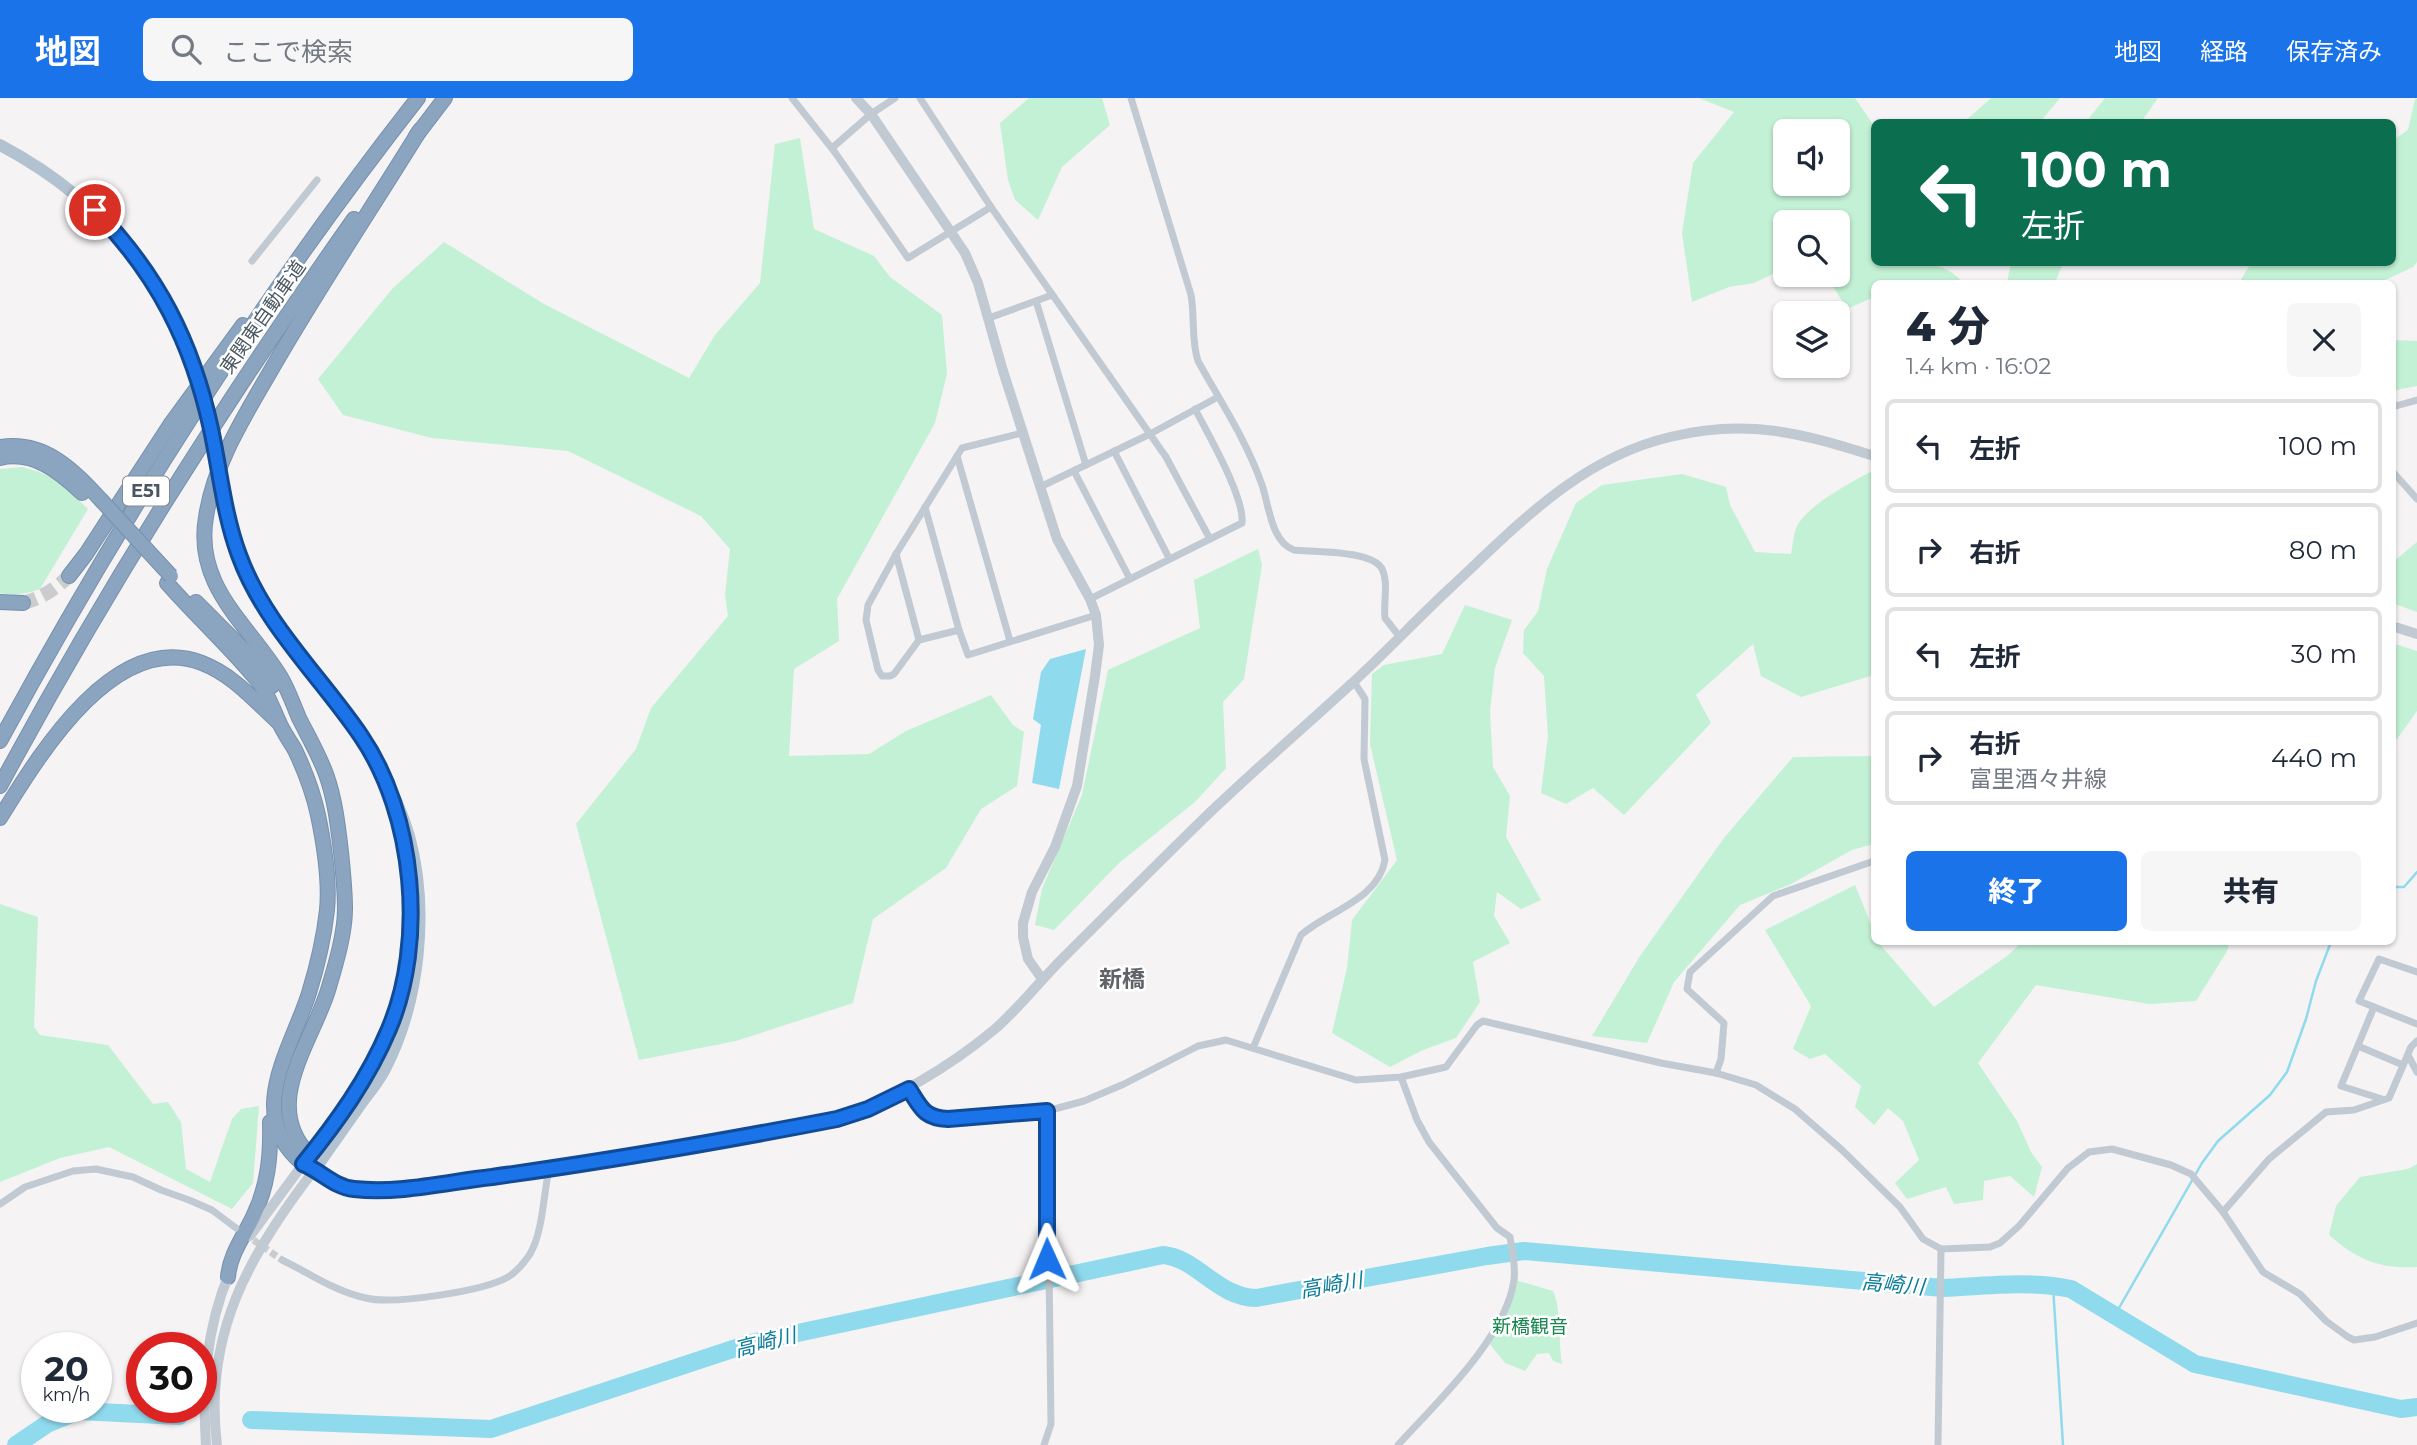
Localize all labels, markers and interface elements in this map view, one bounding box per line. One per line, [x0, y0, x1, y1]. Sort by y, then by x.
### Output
search box [143, 18, 633, 81]
icon: search [167, 30, 205, 68]
text: 地図 [35, 31, 101, 71]
text: ここで検索 [223, 36, 353, 68]
text: 地図 [2114, 37, 2162, 66]
text: 経路 [2200, 37, 2248, 66]
text: 保存済み [2286, 37, 2382, 66]
map controls [1773, 119, 1850, 378]
button: sound [1773, 119, 1850, 196]
text: 100 m [2021, 140, 2172, 199]
icon: left [1906, 147, 1997, 238]
pin [65, 180, 125, 240]
icon: arrive [76, 191, 114, 229]
text: 左折 [2021, 206, 2085, 245]
button: search [1773, 210, 1850, 287]
street label: 東関東自動車道 [215, 256, 311, 378]
text: 4 分 [1906, 300, 1990, 352]
button: layers [1773, 301, 1850, 378]
button: close [2287, 303, 2361, 377]
text: 1.4 km · 16:02 [1906, 352, 2051, 380]
icon: left [1910, 427, 1948, 465]
text: 100 m [2279, 430, 2357, 462]
text: 左折 [1969, 433, 2021, 465]
road number: E51 [123, 477, 169, 506]
icon: right [1910, 531, 1948, 569]
text: 80 m [2289, 534, 2357, 566]
text: 右折 [1969, 537, 2021, 569]
icon: left [1910, 635, 1948, 673]
text: 30 m [2291, 638, 2357, 670]
text: 左折 [1969, 641, 2021, 673]
text: 右折 [1969, 728, 2021, 760]
icon: right [1910, 739, 1948, 777]
text: 440 m [2271, 742, 2357, 774]
text: 富里酒々井線 [1969, 765, 2107, 793]
button: 終了 [1906, 851, 2127, 931]
button: 共有 [2141, 851, 2361, 931]
district label: 新橋 [1099, 965, 1145, 993]
position arrow [1010, 1222, 1084, 1296]
water label: 高崎川 [1298, 1267, 1366, 1303]
water label: 高崎川 [1861, 1269, 1927, 1299]
park label: 新橋観音 [1492, 1315, 1568, 1338]
water label: 高崎川 [731, 1322, 801, 1362]
speed limit sign: 30 [126, 1332, 217, 1423]
text: 20 [44, 1347, 89, 1390]
text: km/h [42, 1384, 91, 1406]

